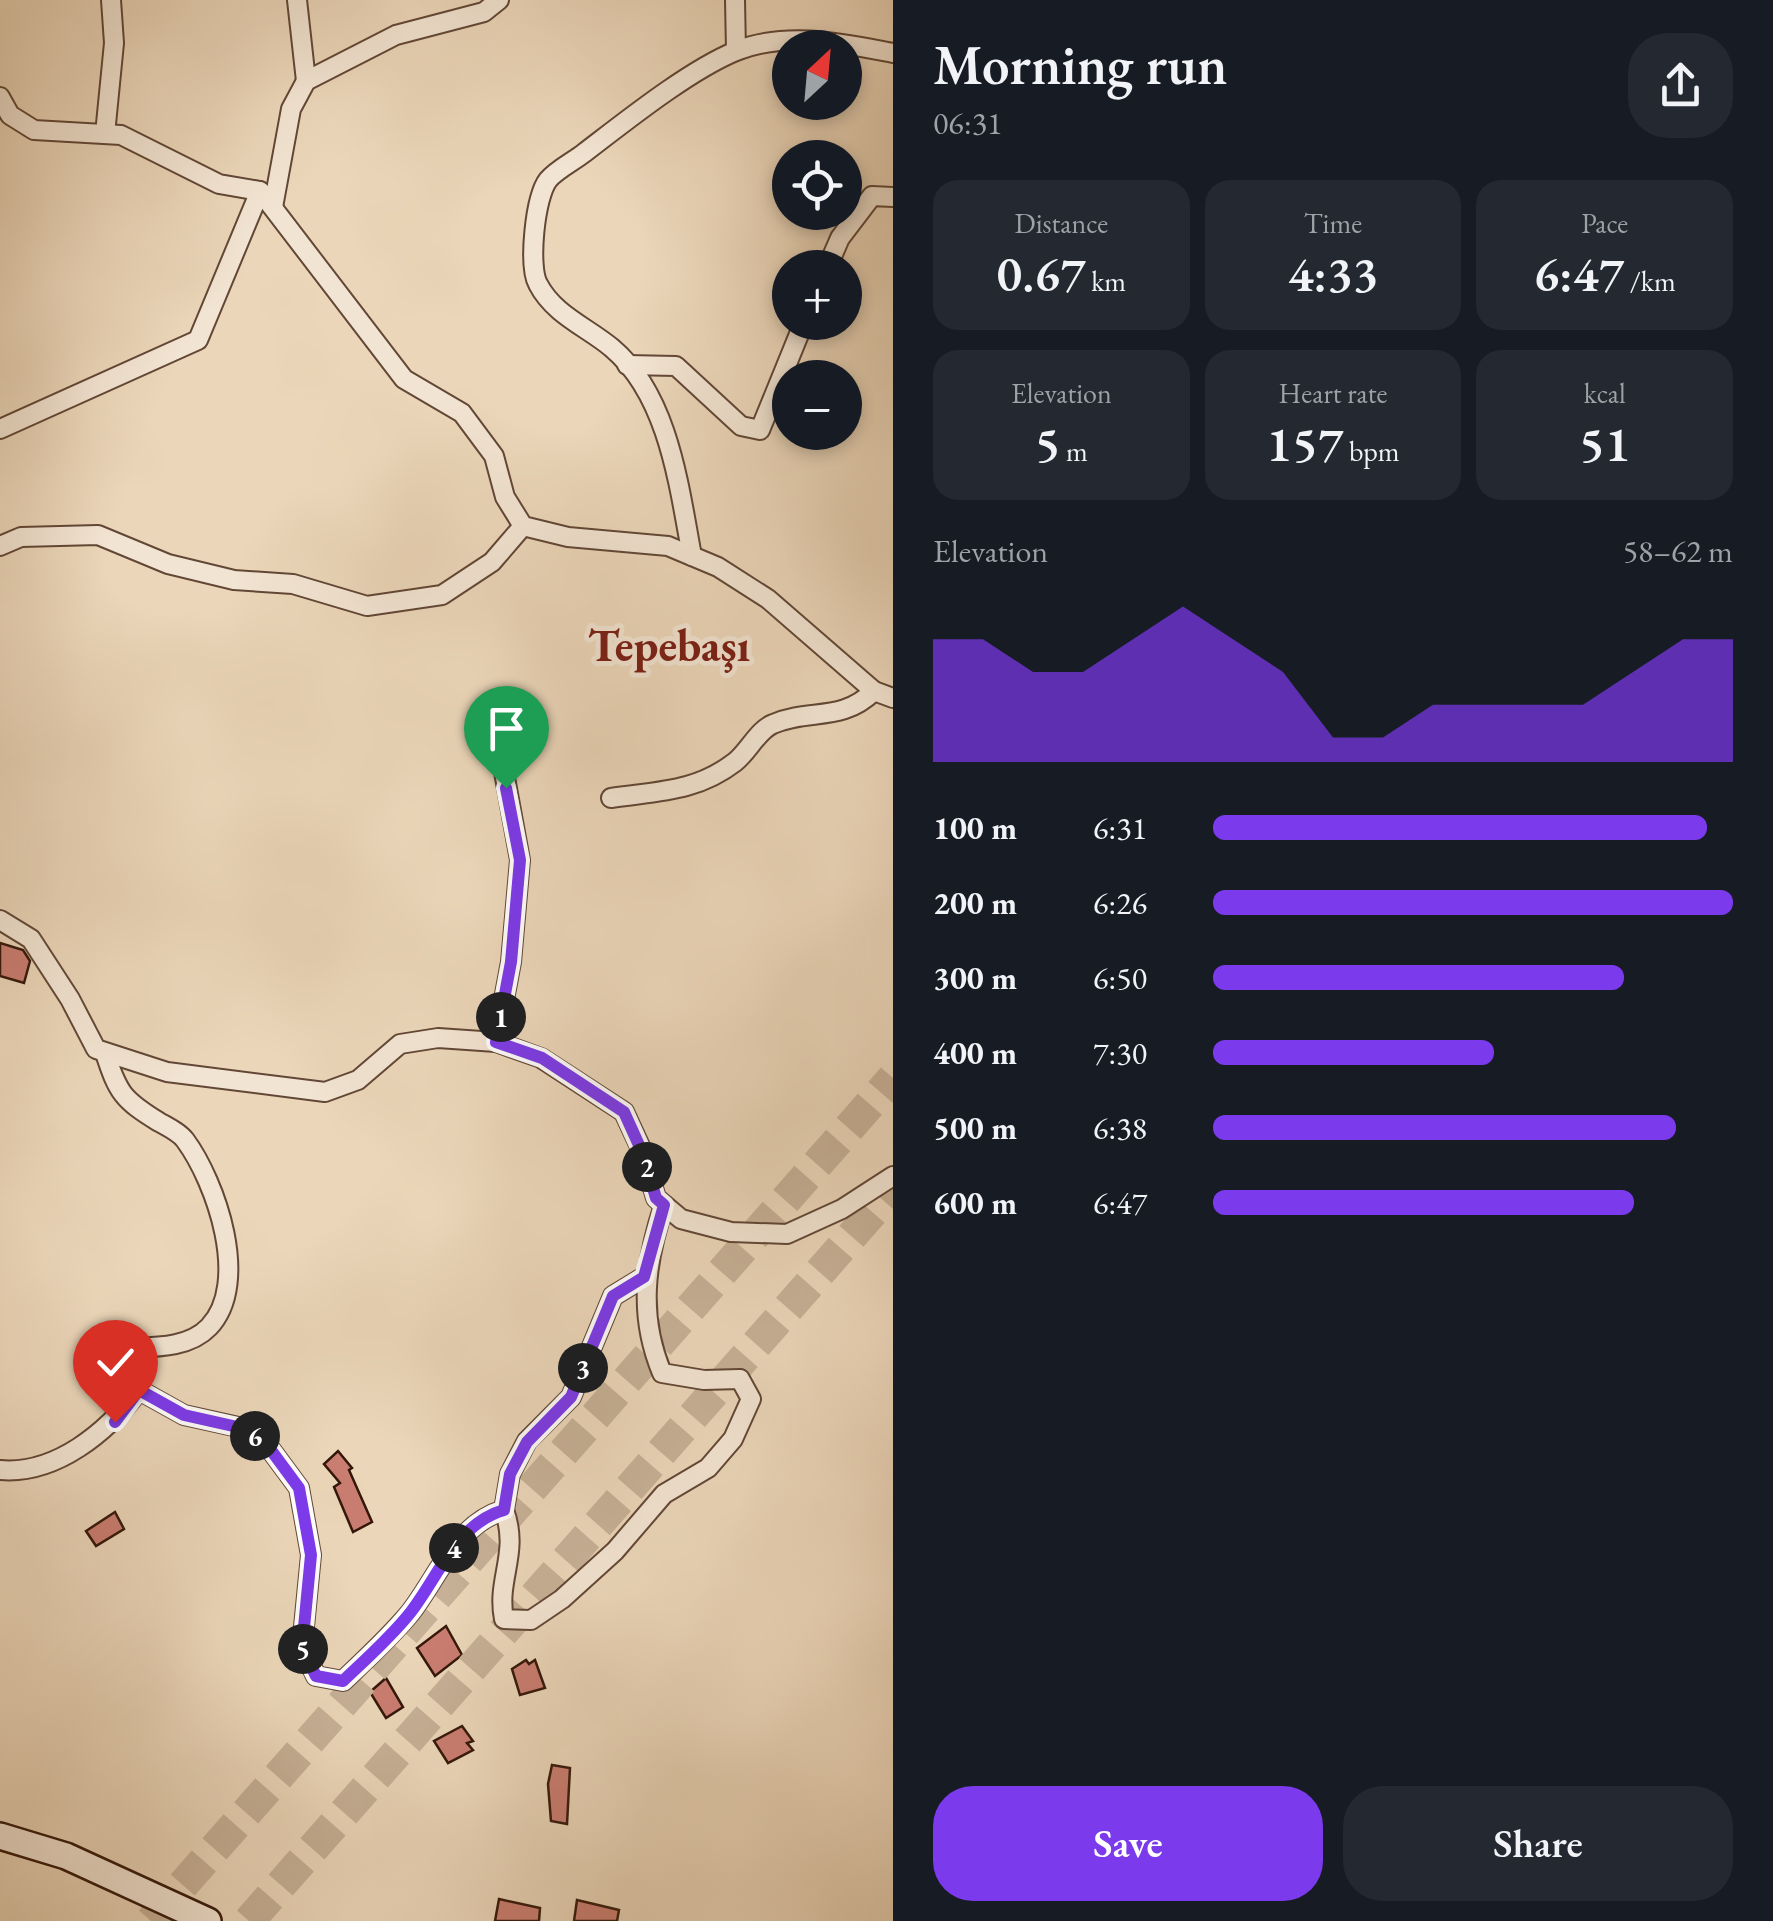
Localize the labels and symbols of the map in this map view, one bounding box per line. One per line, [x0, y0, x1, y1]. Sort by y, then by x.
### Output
north arrow [772, 30, 862, 120]
district label: Tepebaşı [588, 616, 750, 674]
pin [464, 686, 549, 789]
pin: 1 [476, 992, 526, 1042]
pin: 2 [622, 1142, 672, 1192]
pin [73, 1320, 158, 1423]
pin: 3 [558, 1343, 608, 1393]
pin: 6 [230, 1411, 280, 1461]
pin: 4 [429, 1523, 479, 1573]
pin: 5 [278, 1624, 328, 1674]

